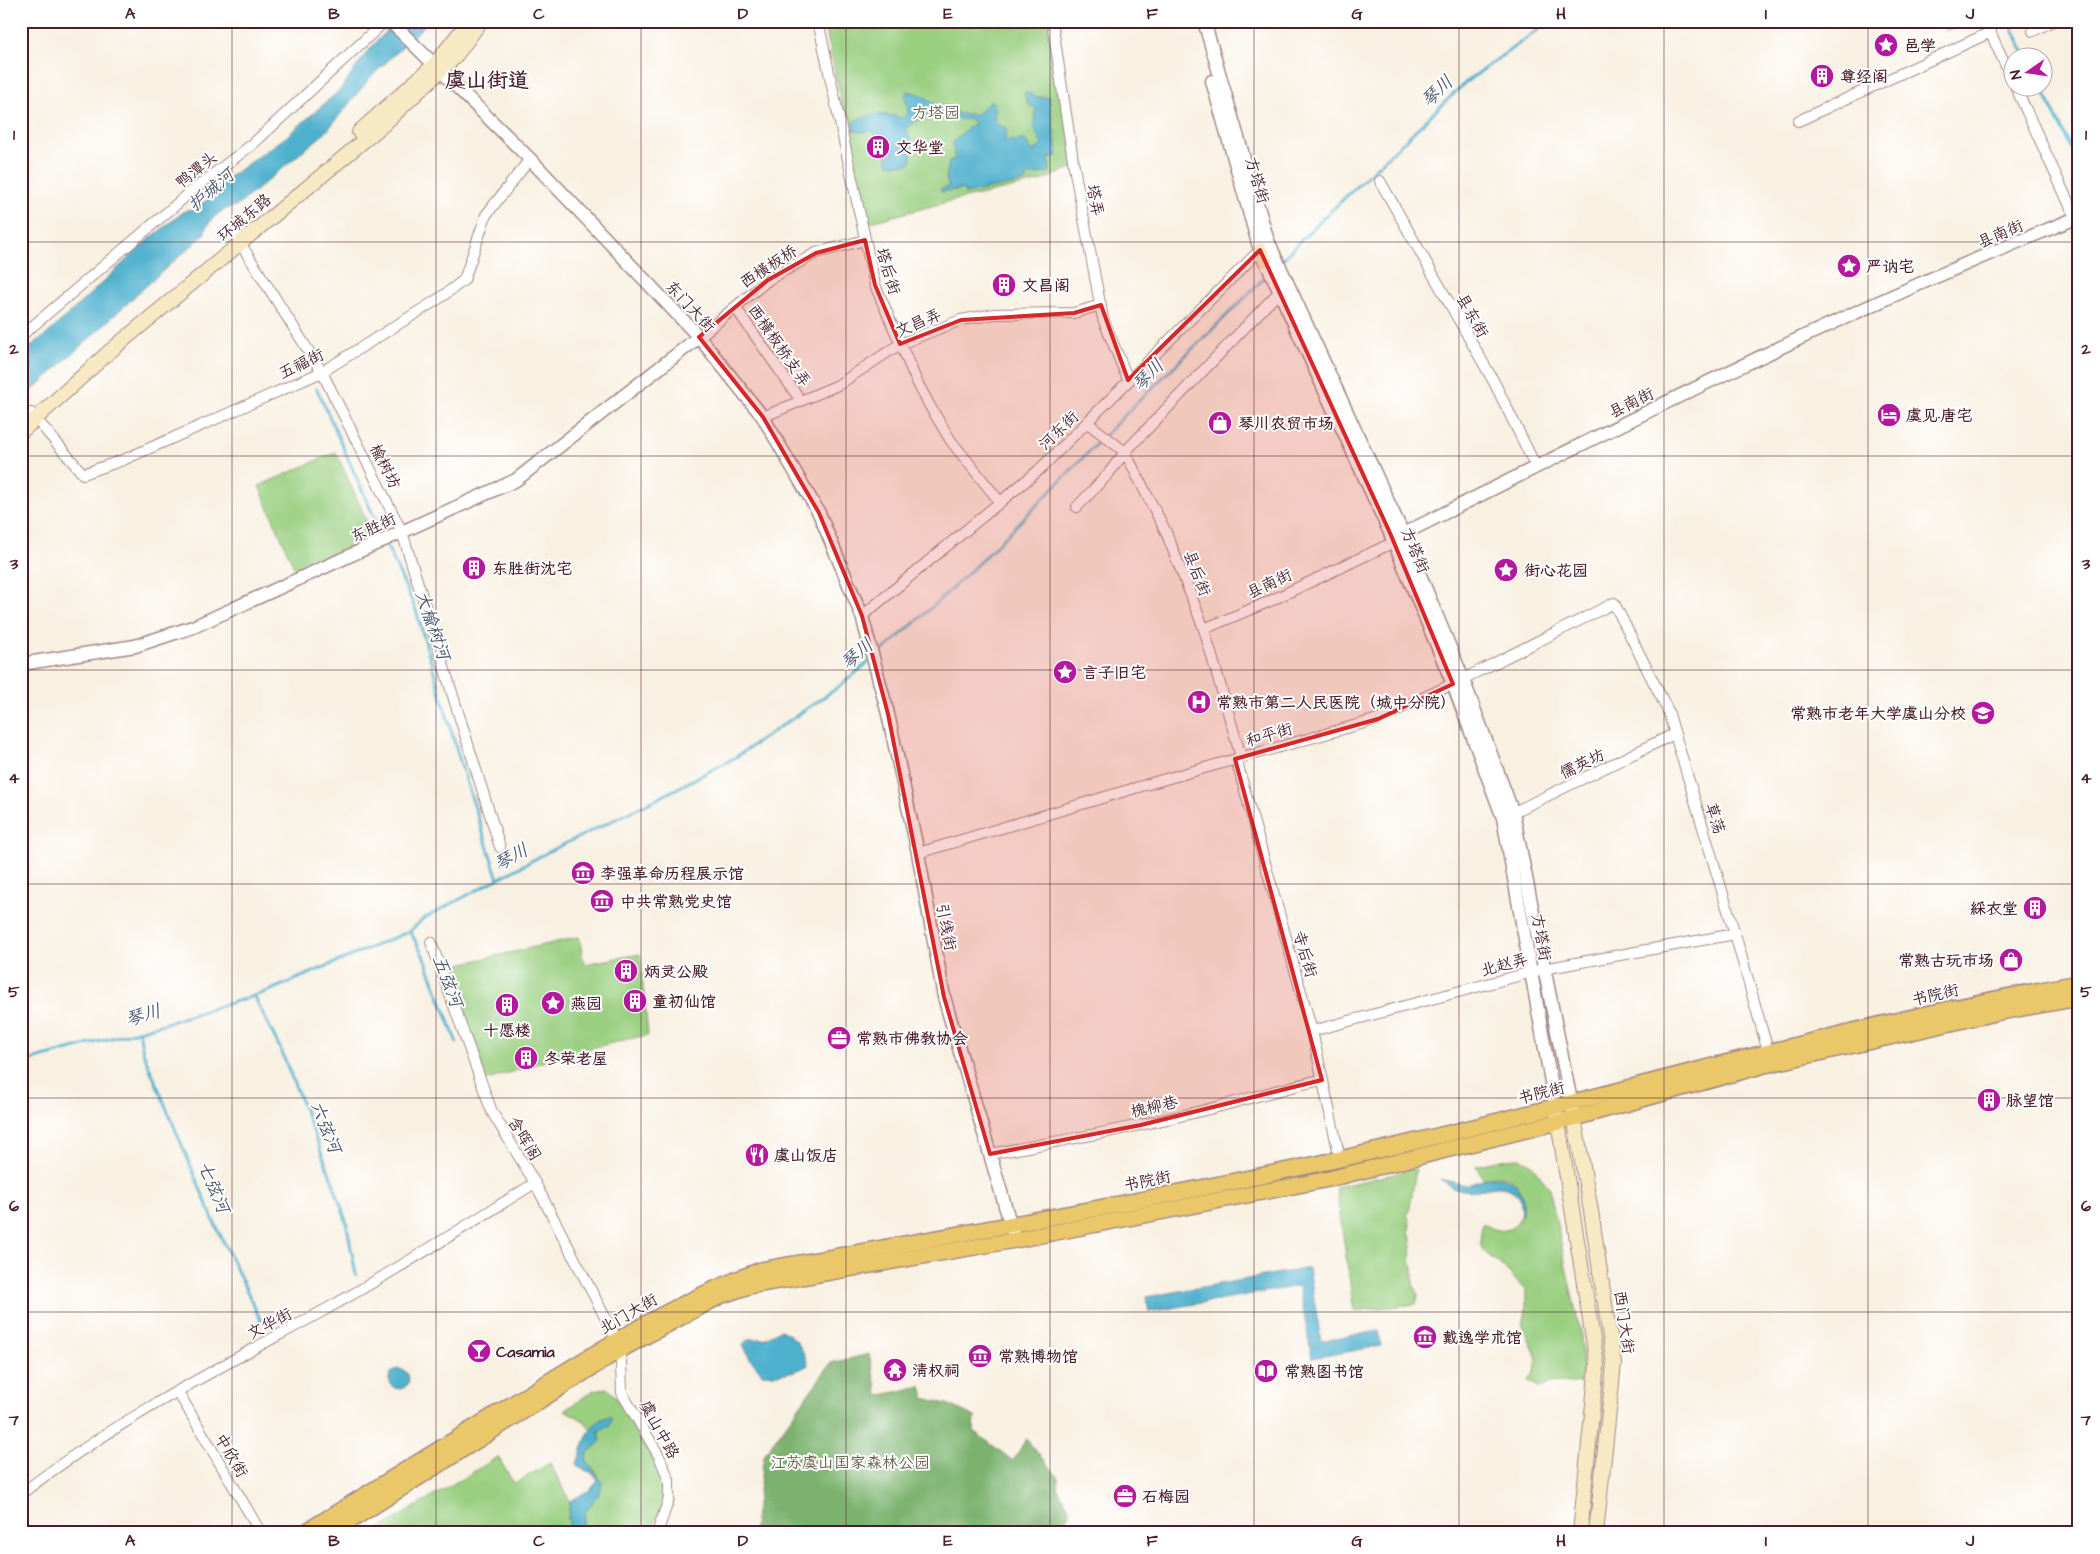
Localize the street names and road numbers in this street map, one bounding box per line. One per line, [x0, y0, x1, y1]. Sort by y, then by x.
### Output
street label: 鸭潭头 [171, 146, 222, 193]
street label: 方塔街 [1240, 154, 1274, 206]
street label: 塔弄 [1081, 182, 1109, 218]
street label: 环城东路 [213, 189, 276, 247]
street label: 县南街 [1974, 214, 2027, 253]
street label: 西横板桥 [736, 240, 801, 293]
street label: 塔后街 [871, 245, 906, 297]
street label: 东门大街 [660, 276, 720, 338]
street label: 县东街 [1451, 289, 1493, 342]
street label: 西横板桥支弄 [743, 300, 816, 391]
street label: 文昌弄 [892, 303, 945, 342]
street label: 五福街 [275, 343, 328, 384]
street label: 县南街 [1605, 382, 1658, 423]
street label: 河东街 [1034, 406, 1084, 455]
street label: 榆树坊 [364, 440, 406, 493]
street label: 东胜街 [347, 508, 400, 548]
street label: 方塔街 [1396, 524, 1435, 577]
street label: 县后街 [1178, 547, 1216, 600]
street label: 县南街 [1243, 564, 1296, 604]
street label: 和平街 [1243, 718, 1295, 752]
street label: 儒英坊 [1556, 743, 1609, 784]
street label: 草荡 [1700, 800, 1730, 837]
street label: 引线街 [931, 902, 961, 953]
street label: 方塔街 [1526, 912, 1556, 963]
street label: 寺后街 [1288, 928, 1322, 980]
street label: 北赵弄 [1478, 948, 1530, 982]
street label: 书院街 [1909, 979, 1961, 1011]
street label: 书院街 [1515, 1076, 1567, 1109]
street label: 槐柳巷 [1128, 1091, 1180, 1123]
street label: 含晖阁 [502, 1112, 546, 1165]
street label: 书院街 [1122, 1166, 1173, 1196]
street label: 北门大街 [595, 1288, 662, 1339]
street label: 西门大街 [1609, 1289, 1639, 1355]
street label: 文华街 [243, 1303, 296, 1345]
street label: 虞山中路 [634, 1396, 684, 1463]
street label: 中欣街 [209, 1429, 253, 1482]

